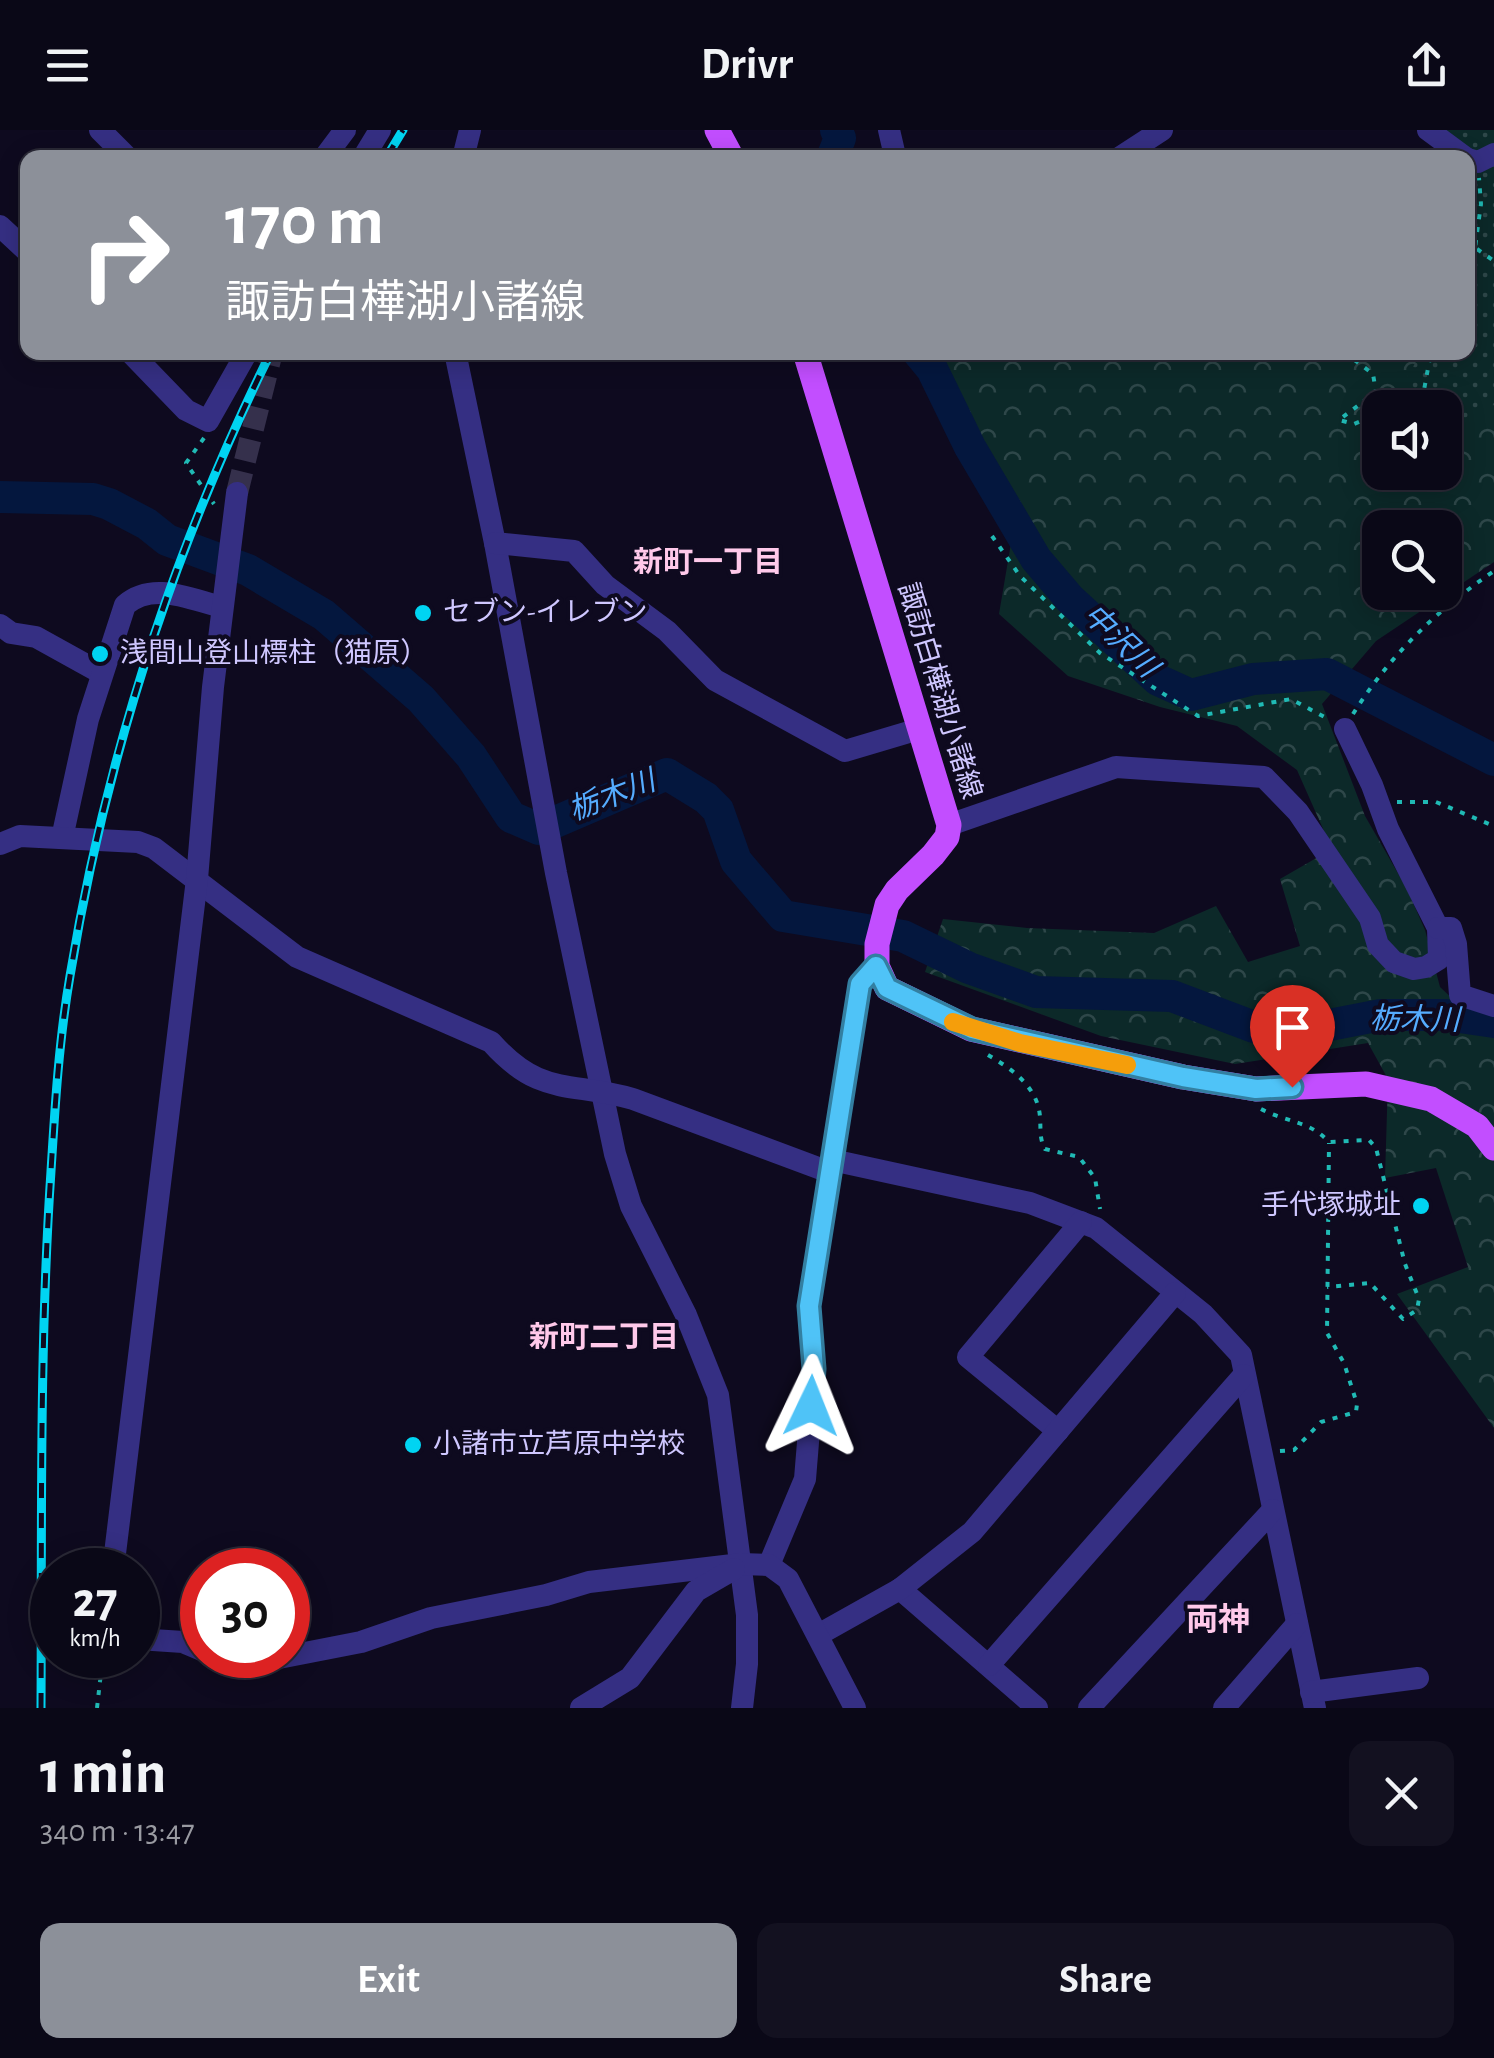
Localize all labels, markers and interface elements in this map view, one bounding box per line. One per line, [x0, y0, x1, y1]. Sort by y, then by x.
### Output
icon: menu [40, 38, 95, 93]
icon: share [1399, 38, 1454, 93]
text: Drivr [701, 42, 793, 87]
text: 170 m [225, 187, 384, 257]
icon: right [60, 190, 190, 320]
text: 諏訪白樺湖小諸線 [225, 281, 585, 326]
map controls [1362, 390, 1462, 610]
button: sound [1362, 390, 1462, 490]
button: search [1362, 510, 1462, 610]
district label: 新町一丁目 [633, 546, 783, 578]
street label: 諏訪白樺湖小諸線 [893, 579, 987, 802]
place label: セブン-イレブン [443, 597, 648, 627]
water label: 中沢川 [1077, 598, 1166, 685]
marker: セブン-イレブン [412, 602, 434, 624]
place label: 浅間山登山標柱（猫原） [120, 638, 428, 668]
marker: 浅間山登山標柱（猫原） [89, 643, 111, 665]
water label: 栃木川 [564, 763, 662, 826]
pin [1250, 985, 1335, 1088]
icon: arrive [1265, 1000, 1320, 1055]
water label: 栃木川 [1370, 1002, 1463, 1036]
place label: 手代塚城址 [1261, 1190, 1401, 1220]
marker: 手代塚城址 [1410, 1195, 1432, 1217]
district label: 新町二丁目 [529, 1321, 679, 1353]
position arrow [759, 1354, 863, 1458]
place label: 小諸市立芦原中学校 [433, 1429, 685, 1459]
marker: 小諸市立芦原中学校 [402, 1434, 424, 1456]
speed limit sign: 30 [180, 1548, 310, 1678]
text: 27 [72, 1576, 118, 1626]
district label: 両神 [1186, 1603, 1250, 1636]
text: km/h [69, 1626, 121, 1651]
button: close [1349, 1741, 1454, 1846]
text: 1 min [40, 1744, 166, 1804]
text: 340 m · 13:47 [40, 1815, 195, 1847]
button: Exit [40, 1923, 737, 2038]
button: Share [757, 1923, 1454, 2038]

